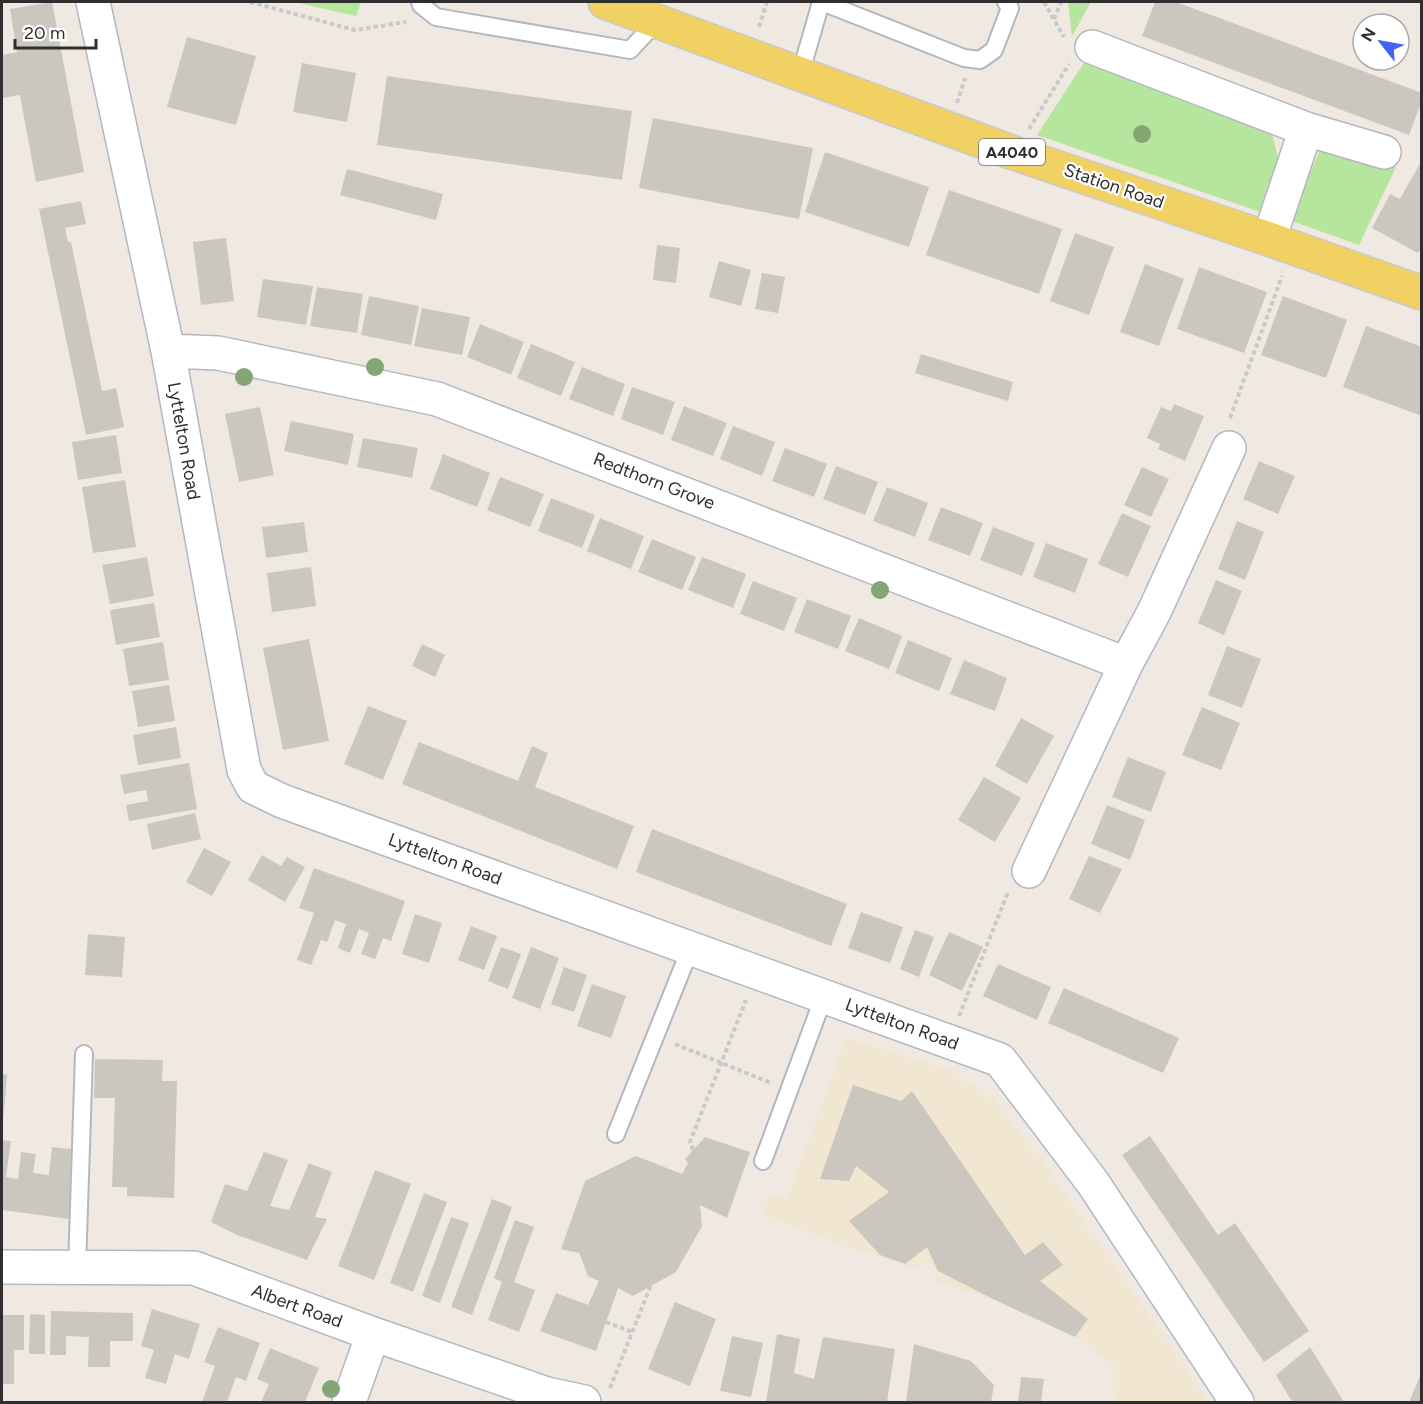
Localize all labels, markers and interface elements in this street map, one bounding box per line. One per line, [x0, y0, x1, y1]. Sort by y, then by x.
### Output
scale bar [15, 12, 96, 50]
north arrow [1351, 12, 1411, 72]
text: 20 m [24, 22, 65, 44]
text: N [1357, 24, 1380, 45]
road number: A4040 [979, 139, 1045, 165]
street label: Station Road [1061, 159, 1167, 213]
street label: Lyttelton Road [163, 380, 205, 502]
street label: Redthorn Grove [590, 448, 718, 514]
street label: Lyttelton Road [385, 828, 505, 890]
street label: Lyttelton Road [842, 993, 962, 1055]
street label: Albert Road [248, 1279, 346, 1333]

